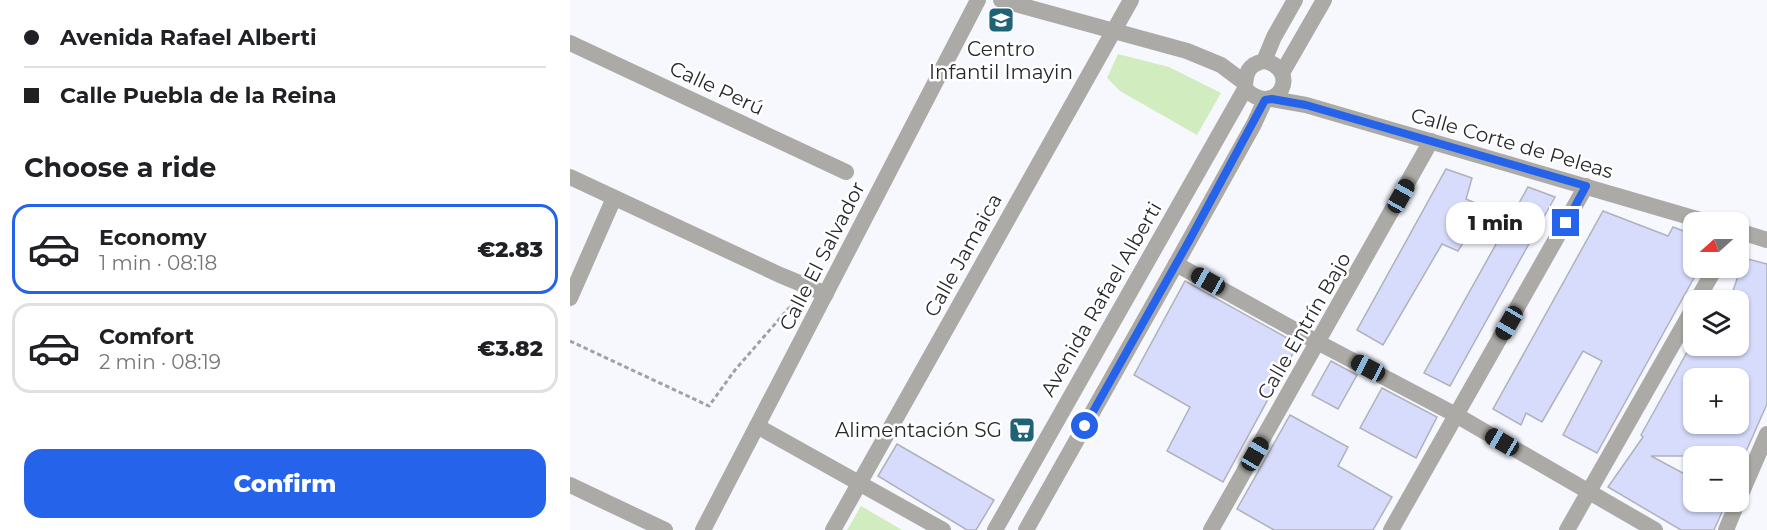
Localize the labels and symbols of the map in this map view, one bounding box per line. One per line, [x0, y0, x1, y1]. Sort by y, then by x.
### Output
school or university icon: Centro Infantil Imayin [986, 5, 1016, 35]
place label: Centro Infantil Imayin [929, 37, 1073, 84]
street label: Calle Perú [666, 56, 768, 120]
street label: Calle Corte de Peleas [1408, 103, 1616, 183]
car [1384, 176, 1418, 216]
street label: Calle El Salvador [774, 178, 870, 334]
street label: Calle Jamaica [919, 189, 1007, 321]
street label: Avenida Rafael Alberti [1036, 198, 1166, 400]
callout: 1 min [1446, 202, 1545, 244]
route end [1552, 209, 1579, 236]
north arrow [1683, 212, 1749, 278]
street label: Calle Entrín Bajo [1252, 248, 1356, 404]
car [1188, 264, 1228, 298]
car [1492, 303, 1526, 343]
car [1348, 352, 1388, 384]
route start [1071, 412, 1098, 439]
supermarket icon: Alimentación SG [1007, 415, 1037, 445]
place label: Alimentación SG [835, 418, 1002, 442]
car [1482, 425, 1522, 459]
car [1238, 434, 1272, 474]

